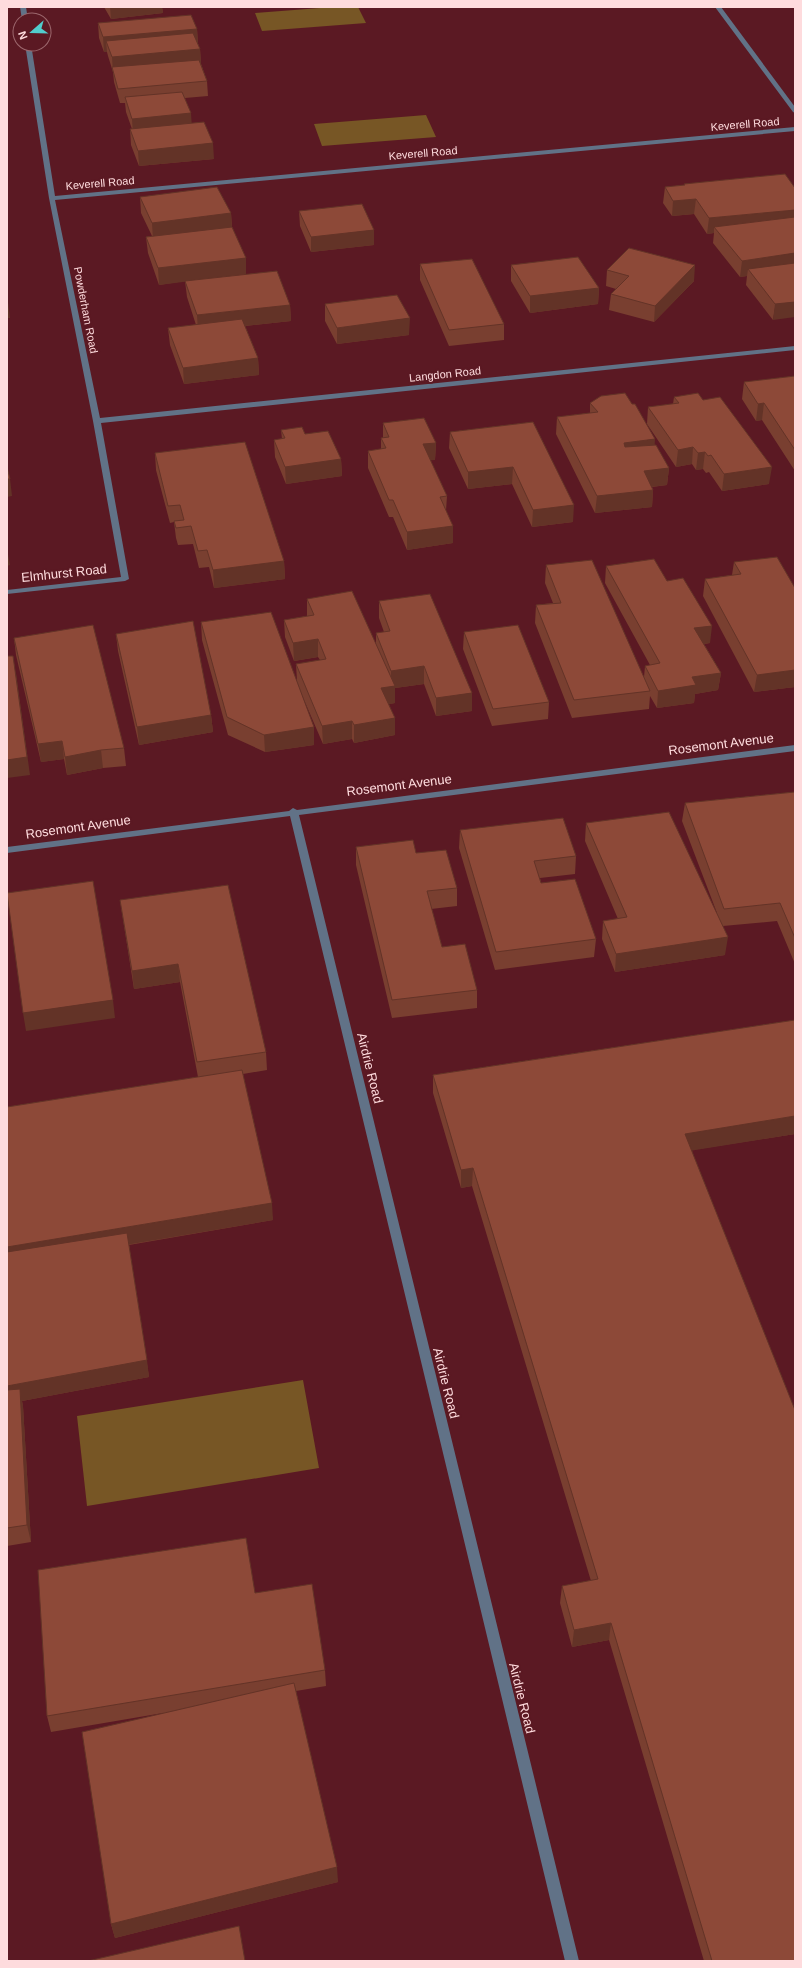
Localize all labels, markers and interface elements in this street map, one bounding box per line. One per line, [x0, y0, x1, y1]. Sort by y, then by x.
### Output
north arrow [12, 12, 52, 52]
text: N [16, 30, 30, 41]
street label: Keverell Road [710, 115, 780, 133]
street label: Keverell Road [388, 144, 458, 162]
street label: Keverell Road [65, 174, 135, 192]
street label: Powderham Road [72, 266, 100, 354]
street label: Langdon Road [408, 364, 482, 384]
street label: Elmhurst Road [20, 561, 108, 585]
street label: Rosemont Avenue [667, 730, 775, 758]
street label: Rosemont Avenue [345, 771, 453, 799]
street label: Rosemont Avenue [24, 812, 132, 842]
street label: Airdrie Road [354, 1031, 386, 1105]
street label: Airdrie Road [430, 1346, 462, 1420]
street label: Airdrie Road [506, 1661, 538, 1735]

